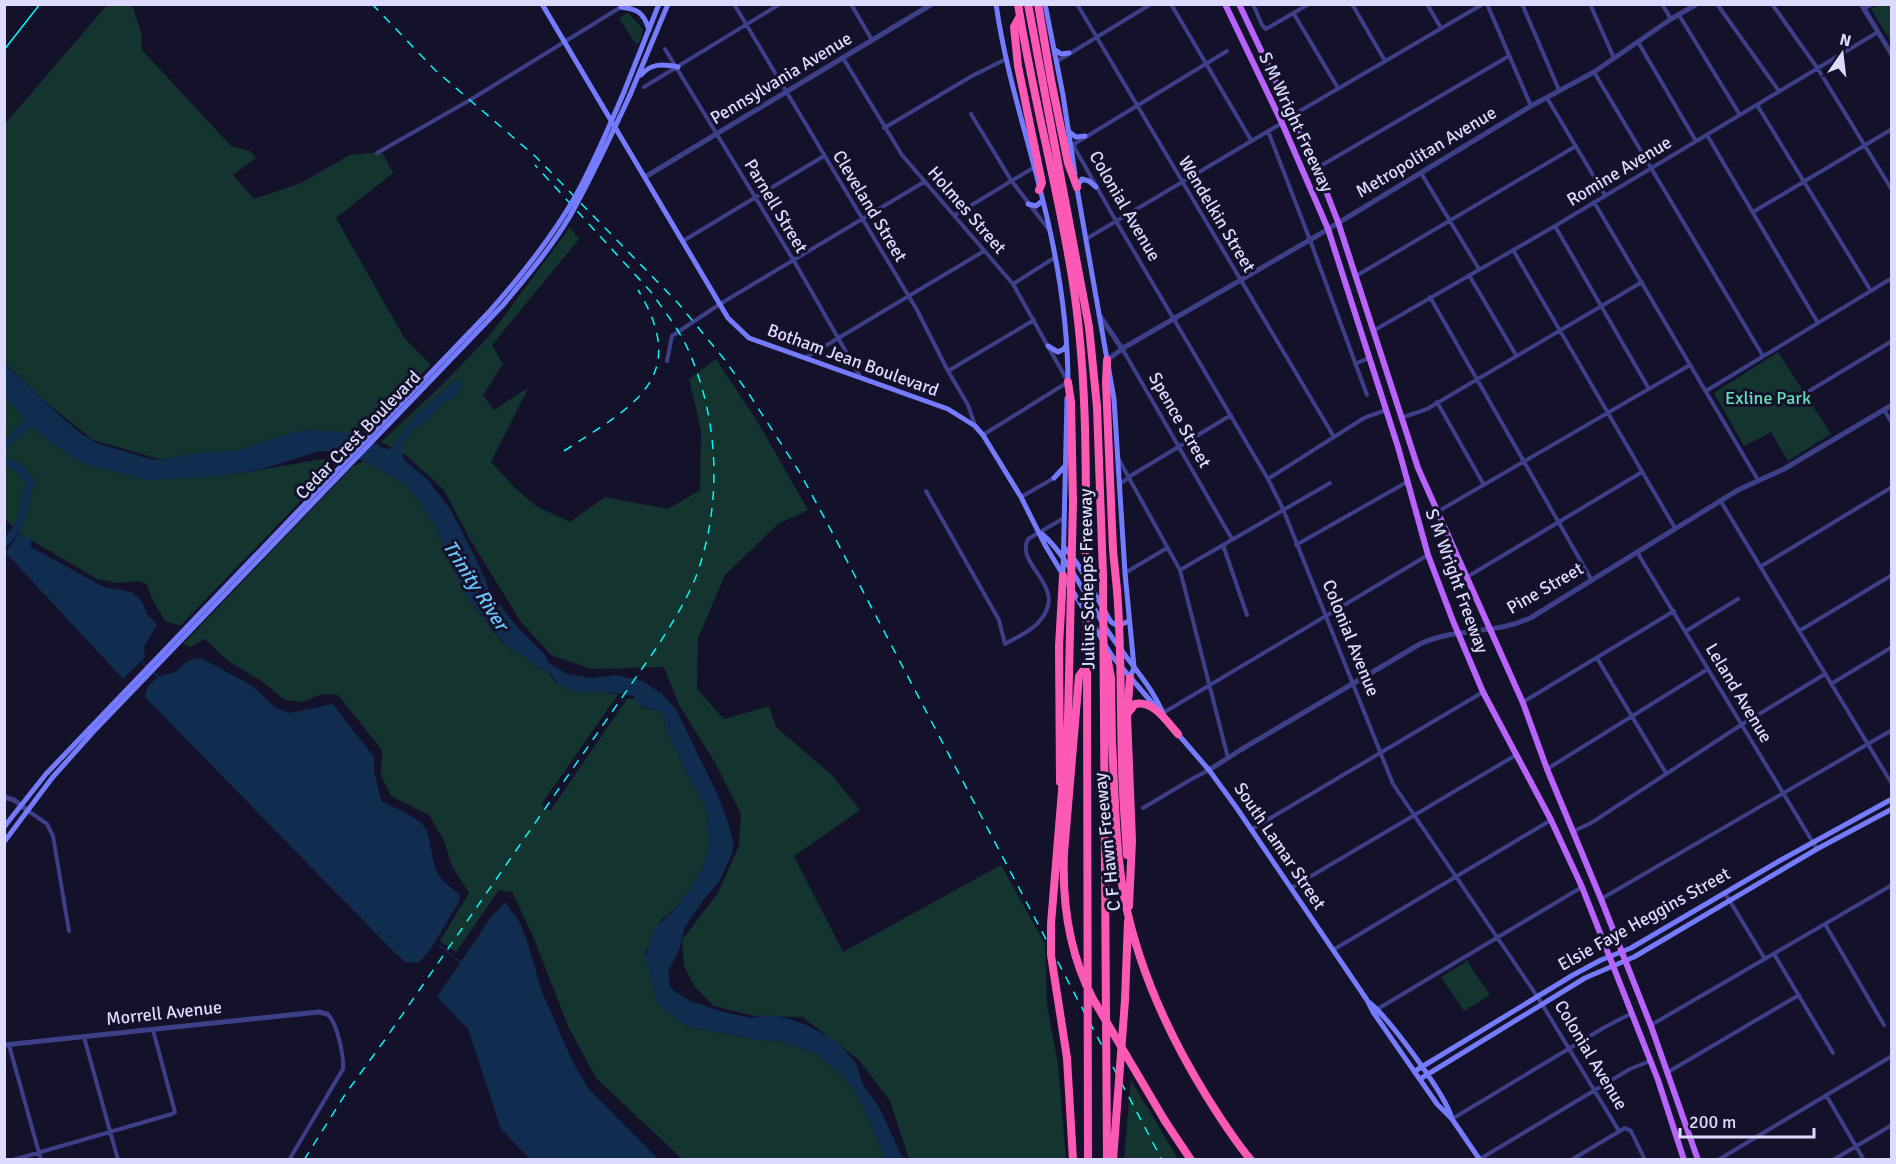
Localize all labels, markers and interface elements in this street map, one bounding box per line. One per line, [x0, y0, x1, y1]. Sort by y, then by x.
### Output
north arrow [1812, 24, 1872, 84]
street label: Pennsylvania Avenue [706, 27, 856, 129]
text: N [1838, 29, 1853, 51]
street label: S M Wright Freeway [1254, 48, 1338, 196]
street label: Metropolitan Avenue [1352, 101, 1500, 203]
street label: Romine Avenue [1563, 131, 1675, 211]
street label: Cleveland Street [828, 146, 912, 266]
street label: Colonial Avenue [1084, 147, 1166, 265]
street label: Wendelkin Street [1174, 152, 1260, 276]
street label: Parnell Street [739, 155, 813, 257]
street label: Holmes Street [923, 162, 1011, 258]
street label: Botham Jean Boulevard [764, 319, 942, 401]
street label: Cedar Crest Boulevard [291, 366, 425, 504]
street label: Spence Street [1144, 368, 1216, 472]
park label: Exline Park [1725, 387, 1811, 409]
street label: Julius Schepps Freeway [1074, 488, 1100, 670]
street label: S M Wright Freeway [1421, 506, 1494, 657]
water label: Trinity River [437, 535, 515, 637]
street label: Pine Street [1503, 557, 1587, 619]
street label: Colonial Avenue [1318, 576, 1384, 700]
street label: Leland Avenue [1701, 639, 1777, 747]
street label: C F Hawn Freeway [1089, 771, 1125, 912]
street label: South Lamar Street [1229, 778, 1331, 914]
street label: Elsie Faye Heggins Street [1554, 862, 1734, 976]
street label: Morrell Avenue [105, 996, 223, 1030]
street label: Colonial Avenue [1550, 996, 1632, 1114]
scale bar [1680, 1101, 1814, 1139]
text: 200 m [1689, 1111, 1736, 1133]

